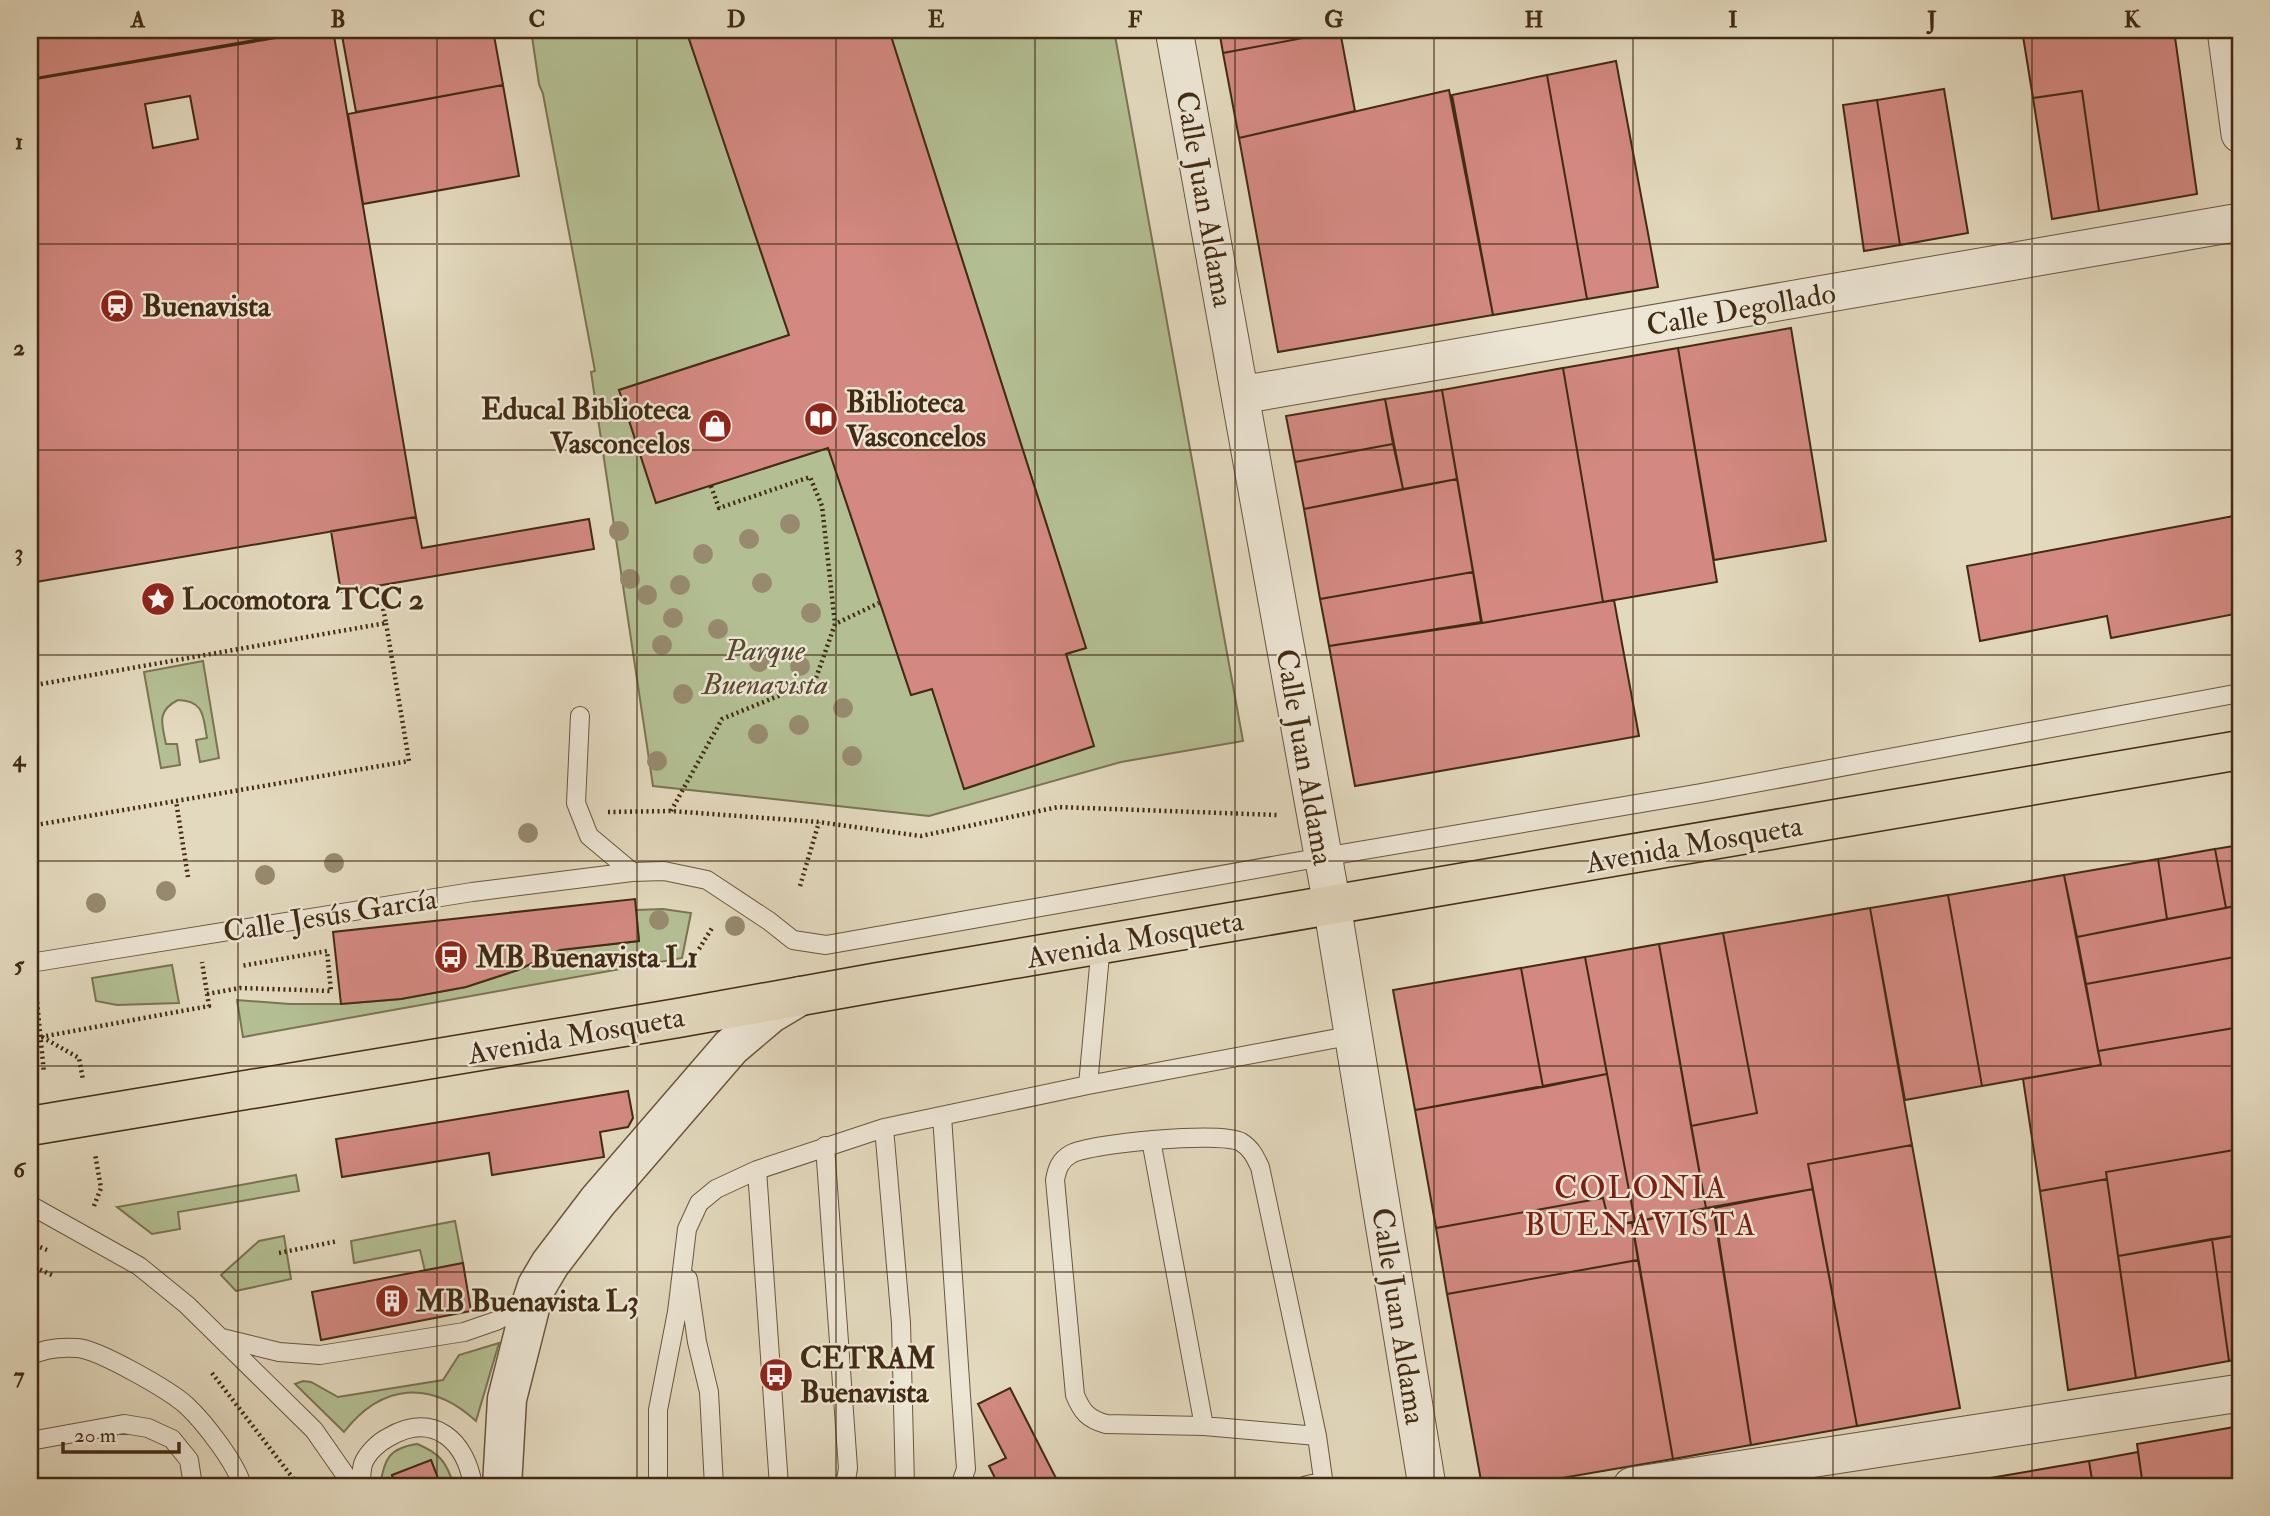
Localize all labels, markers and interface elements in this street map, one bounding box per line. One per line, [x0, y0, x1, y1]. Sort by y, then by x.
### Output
text: A [130, 5, 146, 34]
text: B [330, 5, 346, 34]
text: C [529, 5, 545, 34]
text: D [727, 5, 745, 34]
text: E [928, 5, 945, 34]
text: F [1128, 5, 1143, 34]
text: G [1324, 5, 1344, 34]
text: H [1525, 5, 1544, 34]
text: I [1728, 5, 1738, 34]
text: J [1926, 5, 1937, 35]
text: K [2124, 5, 2141, 34]
street label: Calle Juan Aldama [1167, 88, 1242, 311]
text: 1 [15, 127, 23, 156]
street label: Calle Degollado [1644, 275, 1838, 344]
station icon: Buenavista [98, 287, 136, 325]
place label: Buenavista [142, 288, 272, 325]
text: 2 [13, 333, 25, 362]
place label: Biblioteca Vasconcelos [845, 384, 986, 455]
place label: Educal Biblioteca Vasconcelos [481, 391, 692, 462]
library icon: Biblioteca Vasconcelos [802, 400, 840, 438]
shop icon: Educal Biblioteca Vasconcelos [696, 407, 734, 445]
text: 3 [15, 538, 23, 567]
place icon: Locomotora TCC 2 [139, 580, 177, 618]
place label: Locomotora TCC 2 [182, 581, 424, 618]
park label: Parque Buenavista [700, 632, 828, 703]
street label: Calle Juan Aldama [1267, 646, 1342, 869]
text: 4 [12, 744, 27, 773]
street label: Avenida Mosqueta [1582, 807, 1806, 882]
street label: Calle Jesús García [221, 880, 440, 951]
street label: Avenida Mosqueta [1023, 902, 1247, 977]
bus stop icon: MB Buenavista L1 [432, 938, 470, 976]
place label: MB Buenavista L1 [475, 939, 698, 976]
text: 5 [14, 950, 25, 979]
street label: Avenida Mosqueta [464, 998, 688, 1073]
text: 6 [13, 1155, 27, 1184]
district label: COLONIA BUENAVISTA [1524, 1168, 1758, 1245]
street label: Calle Juan Aldama [1363, 1205, 1434, 1428]
building icon: MB Buenavista L3 [373, 1282, 411, 1320]
place label: MB Buenavista L3 [415, 1283, 639, 1320]
place label: CETRAM Buenavista [800, 1340, 935, 1411]
bus stop icon: CETRAM Buenavista [757, 1356, 795, 1394]
text: 7 [14, 1361, 25, 1390]
scale bar [63, 1411, 178, 1455]
text: 20 m [74, 1422, 116, 1449]

